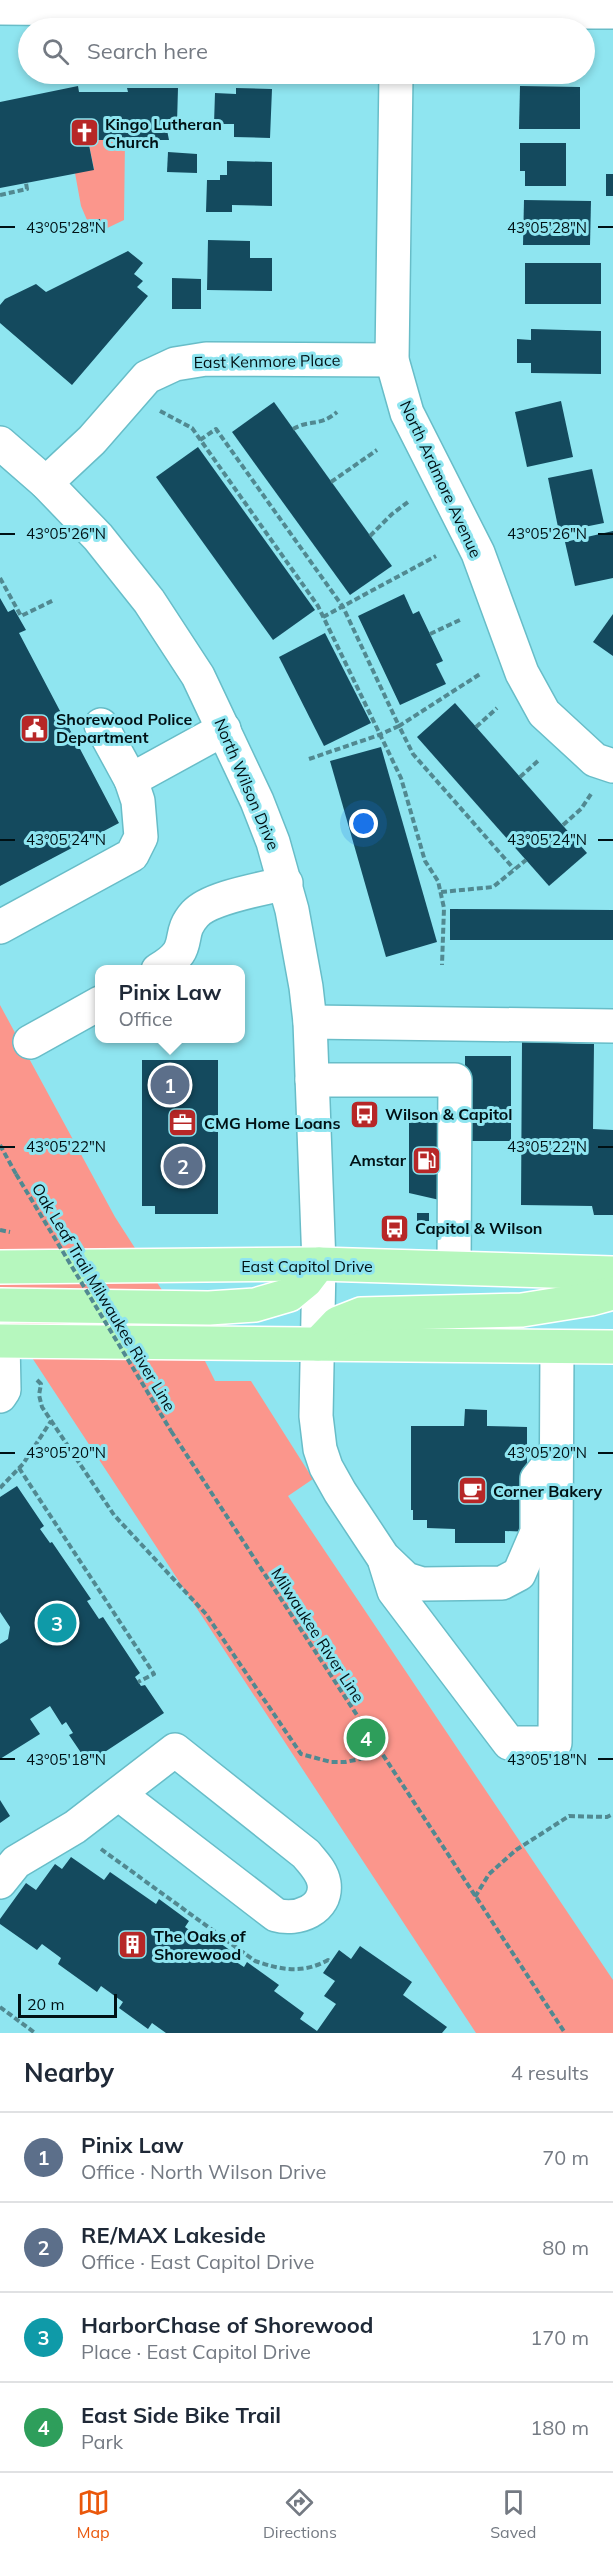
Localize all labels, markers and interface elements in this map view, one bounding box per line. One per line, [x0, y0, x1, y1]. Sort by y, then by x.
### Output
search box [18, 18, 595, 84]
icon: search [39, 35, 72, 68]
text: Search here [87, 37, 208, 65]
place label: Kingo Lutheran Church [105, 114, 222, 152]
church icon: Kingo Lutheran Church [68, 117, 100, 149]
text: 43°05'28"N [26, 218, 106, 237]
text: 43°05'28"N [507, 218, 587, 237]
street label: East Kenmore Place [194, 350, 340, 372]
street label: North Ardmore Avenue [396, 397, 486, 561]
text: 43°05'26"N [26, 524, 106, 543]
text: 43°05'26"N [507, 524, 587, 543]
place label: Shorewood Police Department [56, 709, 192, 747]
public building icon: Shorewood Police Department [19, 712, 51, 744]
street label: North Wilson Drive [210, 715, 284, 853]
your location [349, 809, 378, 838]
text: 43°05'24"N [26, 830, 106, 849]
text: 43°05'24"N [507, 830, 587, 849]
popup [95, 965, 245, 1043]
text: Pinix Law [119, 978, 221, 1006]
text: Office [119, 1006, 173, 1031]
pin: 1 [150, 1062, 190, 1108]
bus stop icon: Wilson & Capitol [348, 1098, 380, 1130]
place label: Wilson & Capitol [385, 1104, 513, 1124]
office icon: CMG Home Loans [167, 1107, 199, 1139]
place label: CMG Home Loans [204, 1113, 340, 1133]
text: 43°05'22"N [26, 1137, 106, 1156]
text: 43°05'22"N [507, 1137, 587, 1156]
pin: 2 [164, 1144, 202, 1188]
fuel station icon: Amstar [411, 1144, 443, 1176]
place label: Amstar [349, 1150, 407, 1170]
street label: Oak Leaf Trail Milwaukee River Line [28, 1179, 180, 1415]
bus stop icon: Capitol & Wilson [378, 1212, 410, 1244]
place label: Capitol & Wilson [415, 1218, 543, 1238]
street label: East Capitol Drive [241, 1256, 373, 1276]
text: 43°05'20"N [26, 1443, 106, 1462]
text: 43°05'20"N [507, 1443, 587, 1462]
cafe icon: Corner Bakery [456, 1475, 488, 1507]
place label: Corner Bakery [493, 1481, 602, 1501]
street label: Milwaukee River Line [267, 1564, 369, 1706]
pin: 3 [38, 1600, 76, 1646]
pin: 4 [346, 1716, 386, 1760]
text: 43°05'18"N [26, 1750, 106, 1769]
text: 43°05'18"N [507, 1750, 587, 1769]
place label: The Oaks of Shorewood [154, 1926, 247, 1964]
building icon: The Oaks of Shorewood [117, 1929, 149, 1961]
scale bar [18, 1991, 117, 2018]
text: 20 m [27, 1994, 64, 2014]
text: Nearby [24, 2056, 114, 2089]
text: 4 results [511, 2060, 589, 2085]
text: Pinix Law [81, 2131, 184, 2159]
text: 1 [38, 2145, 50, 2170]
text: 70 m [542, 2145, 589, 2170]
text: Office · North Wilson Drive [81, 2159, 326, 2184]
text: RE/MAX Lakeside [81, 2221, 266, 2249]
text: 2 [38, 2235, 50, 2260]
text: 80 m [542, 2235, 589, 2260]
text: Office · East Capitol Drive [81, 2249, 314, 2274]
text: HarborChase of Shorewood [81, 2311, 373, 2339]
text: 3 [38, 2325, 50, 2350]
text: 170 m [530, 2325, 589, 2350]
text: Place · East Capitol Drive [81, 2339, 311, 2364]
text: East Side Bike Trail [81, 2401, 281, 2429]
text: 4 [38, 2415, 50, 2440]
text: 180 m [530, 2415, 589, 2440]
text: Park [81, 2429, 123, 2454]
tab: Map [77, 2486, 110, 2542]
tab: Directions [263, 2486, 337, 2542]
tab: Saved [490, 2486, 536, 2542]

